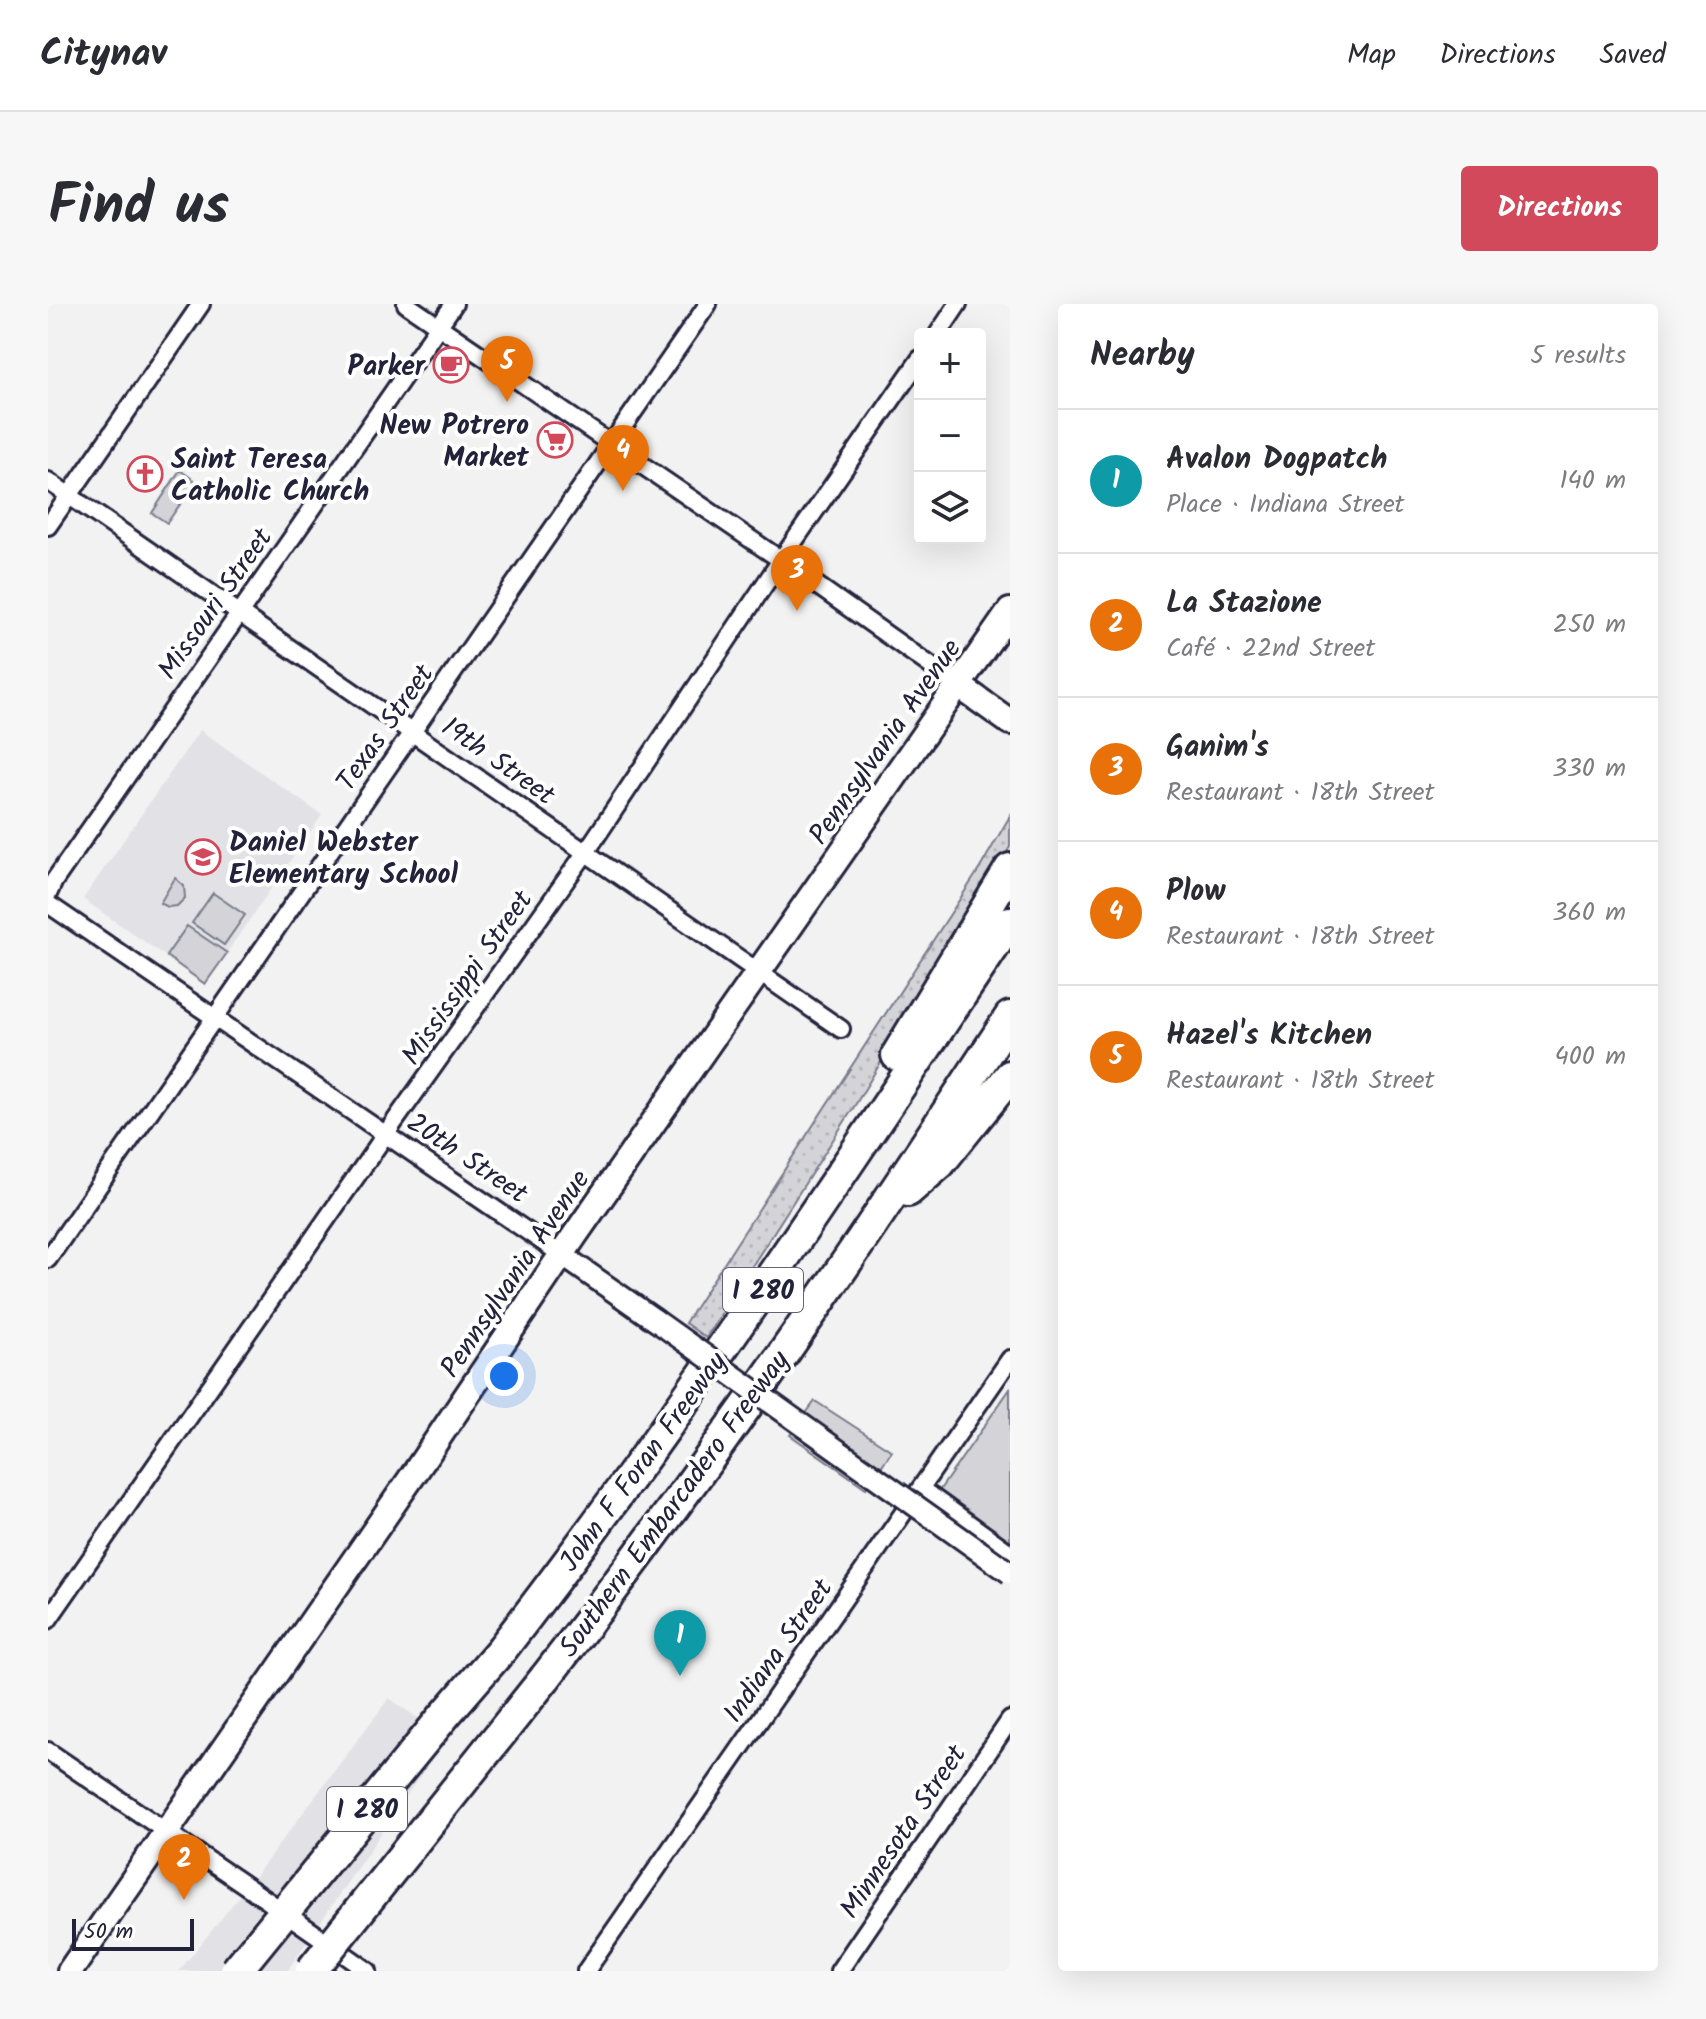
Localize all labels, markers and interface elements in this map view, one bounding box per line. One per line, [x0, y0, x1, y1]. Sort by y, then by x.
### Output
text: Citynav [40, 25, 167, 85]
text: Map [1347, 33, 1396, 78]
text: Directions [1440, 33, 1556, 78]
text: Saved [1600, 33, 1666, 78]
text: Find us [48, 163, 229, 253]
button: Directions [1461, 166, 1658, 251]
map controls [914, 328, 986, 544]
button: + [914, 328, 986, 400]
text: Nearby [1090, 329, 1195, 383]
text: 5 results [1530, 335, 1626, 377]
pin: 5 [481, 336, 533, 402]
place label: Parker [348, 345, 427, 390]
cafe icon: Parker [432, 346, 470, 384]
button: − [914, 400, 986, 472]
place label: New Potrero Market [380, 404, 529, 481]
supermarket icon: New Potrero Market [536, 421, 574, 459]
pin: 4 [597, 425, 649, 491]
text: Avalon Dogpatch [1166, 436, 1387, 484]
place label: Saint Teresa Catholic Church [171, 438, 369, 515]
church icon: Saint Teresa Catholic Church [126, 455, 164, 493]
text: 1 [1112, 460, 1120, 502]
text: 140 m [1559, 460, 1626, 502]
button: layers [914, 472, 986, 544]
text: Place · Indiana Street [1166, 484, 1405, 526]
street label: Missouri Street [147, 518, 286, 690]
pin: 3 [771, 545, 823, 611]
text: La Stazione [1166, 580, 1322, 628]
text: 2 [1108, 604, 1124, 646]
text: 250 m [1553, 604, 1626, 646]
text: Café · 22nd Street [1166, 628, 1375, 670]
street label: Pennsylvania Avenue [798, 630, 974, 855]
street label: Texas Street [326, 654, 447, 801]
street label: 19th Street [431, 706, 565, 819]
text: Ganim's [1166, 724, 1269, 772]
text: 3 [1109, 748, 1123, 790]
text: 330 m [1552, 748, 1626, 790]
text: Restaurant · 18th Street [1166, 772, 1435, 814]
place label: Daniel Webster Elementary School [229, 821, 458, 898]
school or university icon: Daniel Webster Elementary School [184, 838, 222, 876]
text: Plow [1166, 868, 1225, 916]
street label: Mississippi Street [391, 880, 546, 1075]
text: 4 [1109, 892, 1123, 934]
text: 360 m [1553, 892, 1626, 934]
text: Restaurant · 18th Street [1166, 916, 1435, 958]
text: Hazel's Kitchen [1166, 1012, 1372, 1060]
text: 5 [1109, 1036, 1123, 1078]
text: 400 m [1555, 1036, 1626, 1078]
text: Restaurant · 18th Street [1166, 1060, 1435, 1102]
street label: 20th Street [397, 1102, 537, 1217]
street label: Pennsylvania Avenue [430, 1161, 603, 1388]
road number: I 280 [723, 1268, 803, 1312]
street label: Southern Embarcadero Freeway [548, 1341, 803, 1667]
street label: John F Foran Freeway [549, 1342, 740, 1582]
your location [484, 1356, 524, 1396]
street label: Indiana Street [713, 1569, 846, 1733]
pin: 1 [654, 1610, 706, 1676]
street label: Minnesota Street [829, 1735, 980, 1929]
road number: I 280 [327, 1787, 407, 1831]
pin: 2 [158, 1834, 210, 1900]
scale bar [72, 1915, 194, 1951]
text: 50 m [84, 1915, 133, 1950]

